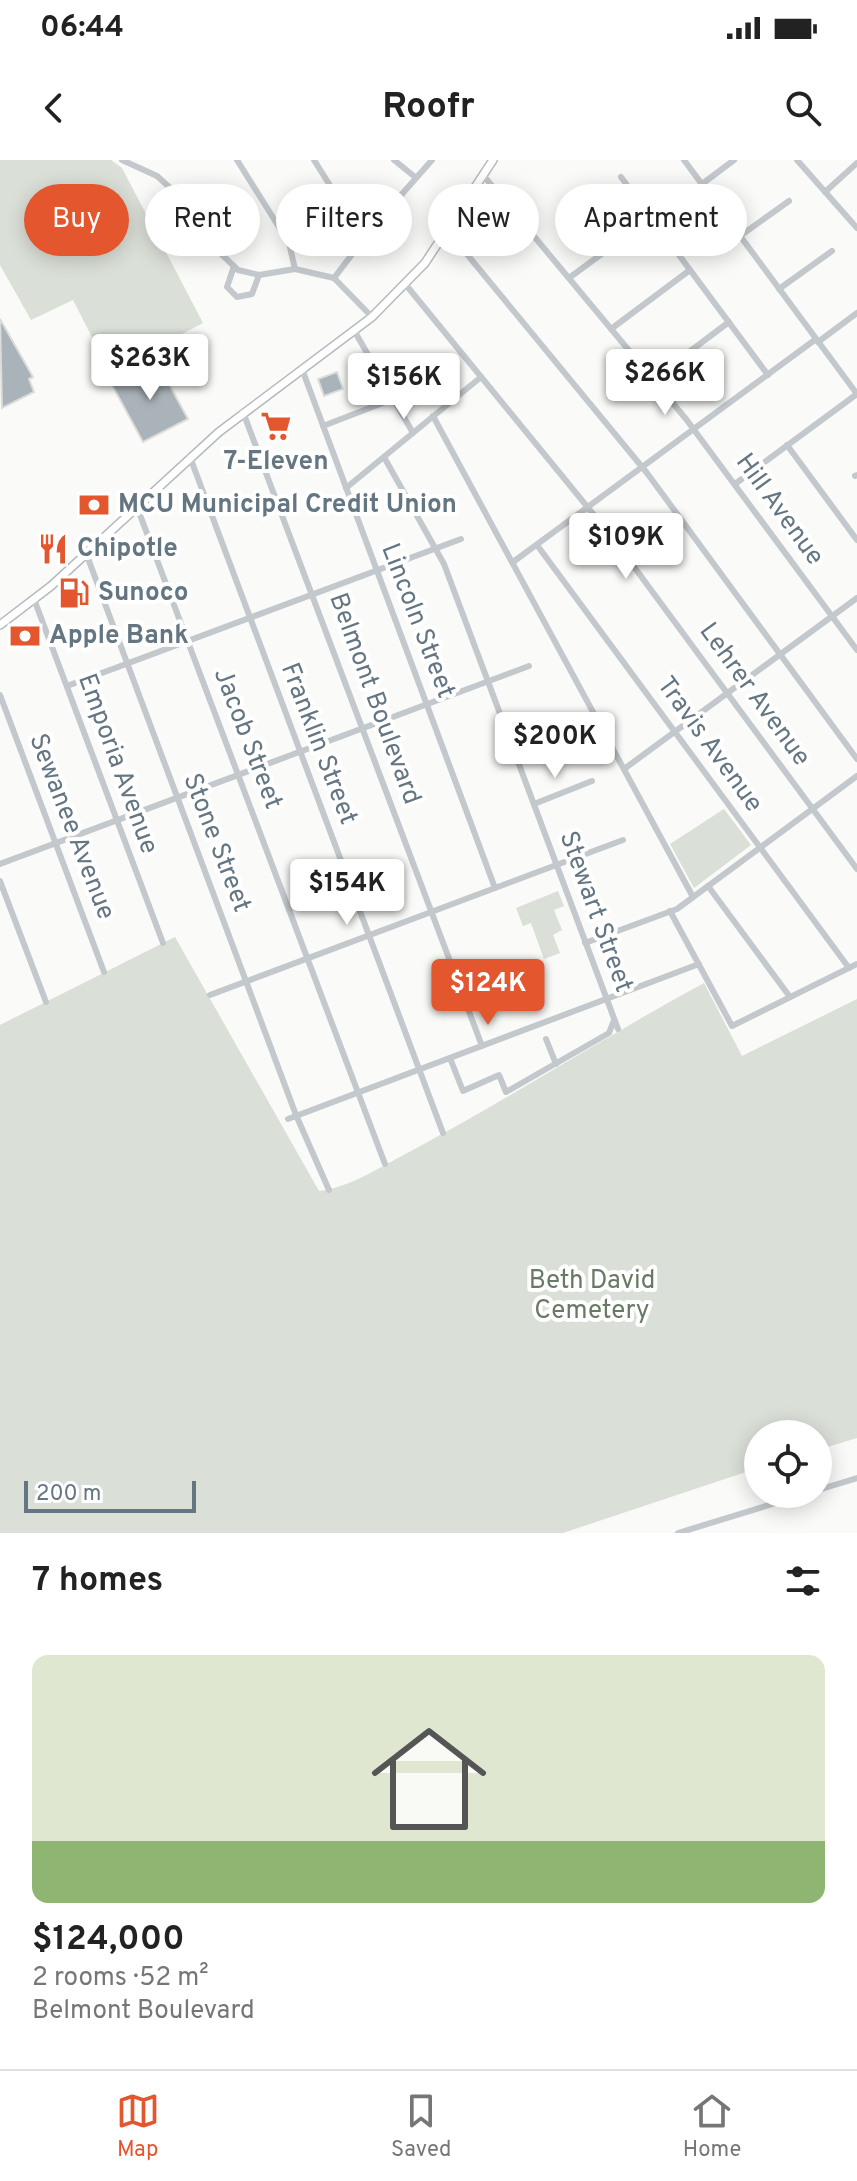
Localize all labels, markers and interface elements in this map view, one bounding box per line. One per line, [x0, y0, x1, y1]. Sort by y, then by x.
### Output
text: 06:44 [40, 10, 124, 47]
text: Roofr [382, 85, 475, 131]
icon: back [32, 86, 76, 130]
icon: search [781, 86, 825, 130]
chip: Buy [24, 184, 129, 256]
chip: Rent [145, 184, 260, 256]
chip: Filters [276, 184, 412, 256]
chip: New [428, 184, 539, 256]
chip: Apartment [555, 184, 747, 256]
pin: $263K [94, 334, 206, 402]
text: $263K [109, 343, 191, 376]
pin: $266K [609, 349, 721, 417]
pin: $156K [348, 353, 460, 421]
text: $266K [624, 358, 706, 391]
text: $156K [366, 362, 442, 395]
supermarket icon: 7-Eleven [259, 409, 293, 443]
place label: 7-Eleven [223, 446, 329, 479]
street label: Hill Avenue [727, 448, 831, 572]
bank icon: MCU Municipal Credit Union [77, 488, 111, 522]
place label: MCU Municipal Credit Union [118, 489, 457, 522]
pin: $109K [570, 513, 682, 581]
text: $109K [587, 522, 665, 555]
restaurant icon: Chipotle [36, 532, 70, 566]
place label: Chipotle [77, 533, 178, 566]
street label: Lincoln Street [372, 539, 462, 703]
fuel station icon: Sunoco [57, 576, 91, 610]
place label: Sunoco [98, 577, 189, 610]
street label: Belmont Boulevard [320, 589, 428, 809]
street label: Lehrer Avenue [691, 617, 817, 773]
bank icon: Apple Bank [8, 619, 42, 653]
place label: Apple Bank [49, 620, 189, 653]
street label: Franklin Street [272, 659, 364, 829]
street label: Jacob Street [205, 664, 289, 814]
street label: Emporia Avenue [69, 669, 165, 859]
street label: Travis Avenue [649, 670, 769, 820]
pin: $200K [499, 712, 611, 780]
text: $200K [513, 721, 597, 754]
street label: Sewanee Avenue [20, 729, 122, 925]
street label: Stone Street [174, 769, 258, 917]
street label: Stewart Street [551, 827, 639, 997]
pin: $154K [291, 859, 403, 927]
text: $154K [308, 868, 386, 901]
pin: $124K [432, 959, 544, 1027]
text: $124K [449, 968, 527, 1001]
park label: Beth David Cemetery [529, 1265, 655, 1328]
map controls [744, 1420, 832, 1508]
button: locate [744, 1420, 832, 1508]
scale bar [24, 1477, 196, 1513]
text: 200 m [36, 1481, 101, 1508]
icon: filters [781, 1559, 825, 1603]
text: 7 homes [32, 1560, 163, 1603]
icon: home [357, 1707, 501, 1851]
text: $124,000 [32, 1919, 185, 1962]
text: 2 rooms · 52 m² [32, 1962, 209, 1995]
text: Belmont Boulevard [32, 1995, 255, 2028]
tab: Map [116, 2089, 160, 2164]
tab: Saved [391, 2089, 452, 2164]
tab: Home [683, 2089, 741, 2164]

